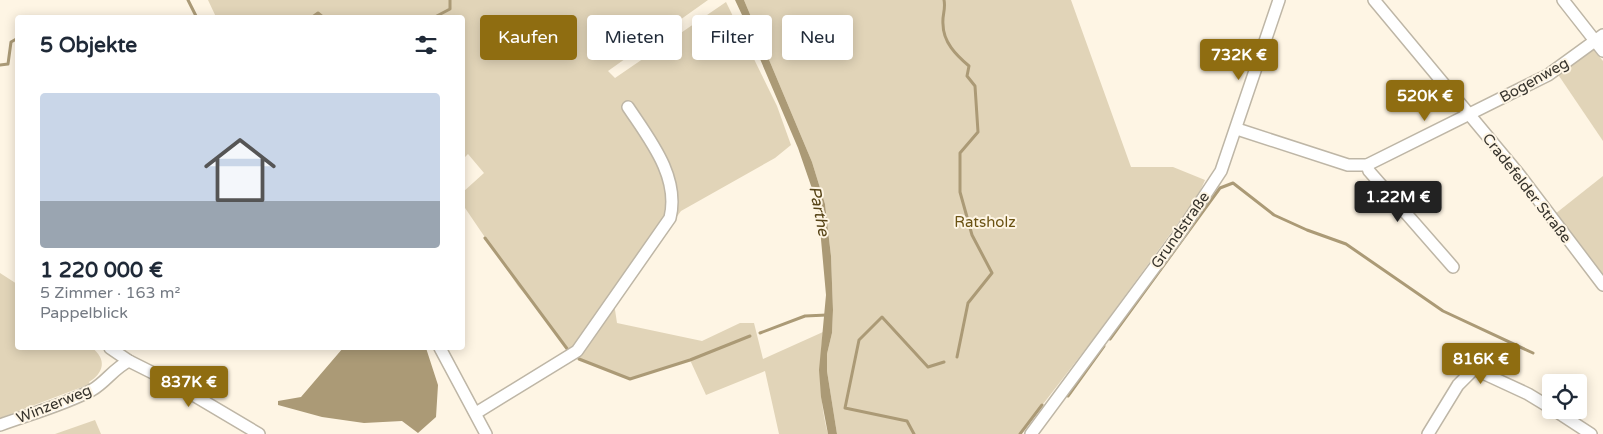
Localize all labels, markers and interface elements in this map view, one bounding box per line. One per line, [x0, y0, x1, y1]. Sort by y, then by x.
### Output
chip: Kaufen [480, 15, 577, 60]
chip: Mieten [587, 15, 682, 60]
chip: Filter [692, 15, 772, 60]
chip: Neu [782, 15, 853, 60]
icon: filters [412, 31, 440, 59]
text: 5 Objekte [40, 33, 137, 58]
pin: 732K € [1198, 38, 1280, 81]
text: 732K € [1211, 45, 1267, 65]
street label: Bogenweg [1496, 54, 1572, 106]
pin: 520K € [1384, 80, 1466, 122]
text: 520K € [1397, 86, 1453, 106]
icon: home [195, 125, 285, 215]
street label: Cradefelder Straße [1479, 130, 1575, 246]
pin: 1.22M € [1352, 180, 1444, 223]
water label: Parthe [804, 184, 834, 239]
text: 1.22M € [1366, 187, 1430, 207]
street label: Grundstraße [1147, 188, 1213, 272]
park label: Ratsholz [954, 213, 1016, 231]
text: 1 220 000 € [40, 258, 163, 283]
text: 5 Zimmer · 163 m² [40, 283, 180, 303]
text: Pappelblick [40, 303, 128, 323]
pin: 816K € [1440, 342, 1522, 385]
text: 816K € [1453, 349, 1509, 369]
pin: 837K € [148, 366, 230, 408]
text: 837K € [161, 372, 217, 392]
map controls [1542, 374, 1587, 419]
button: locate [1542, 374, 1587, 419]
street label: Winzerweg [14, 381, 94, 427]

